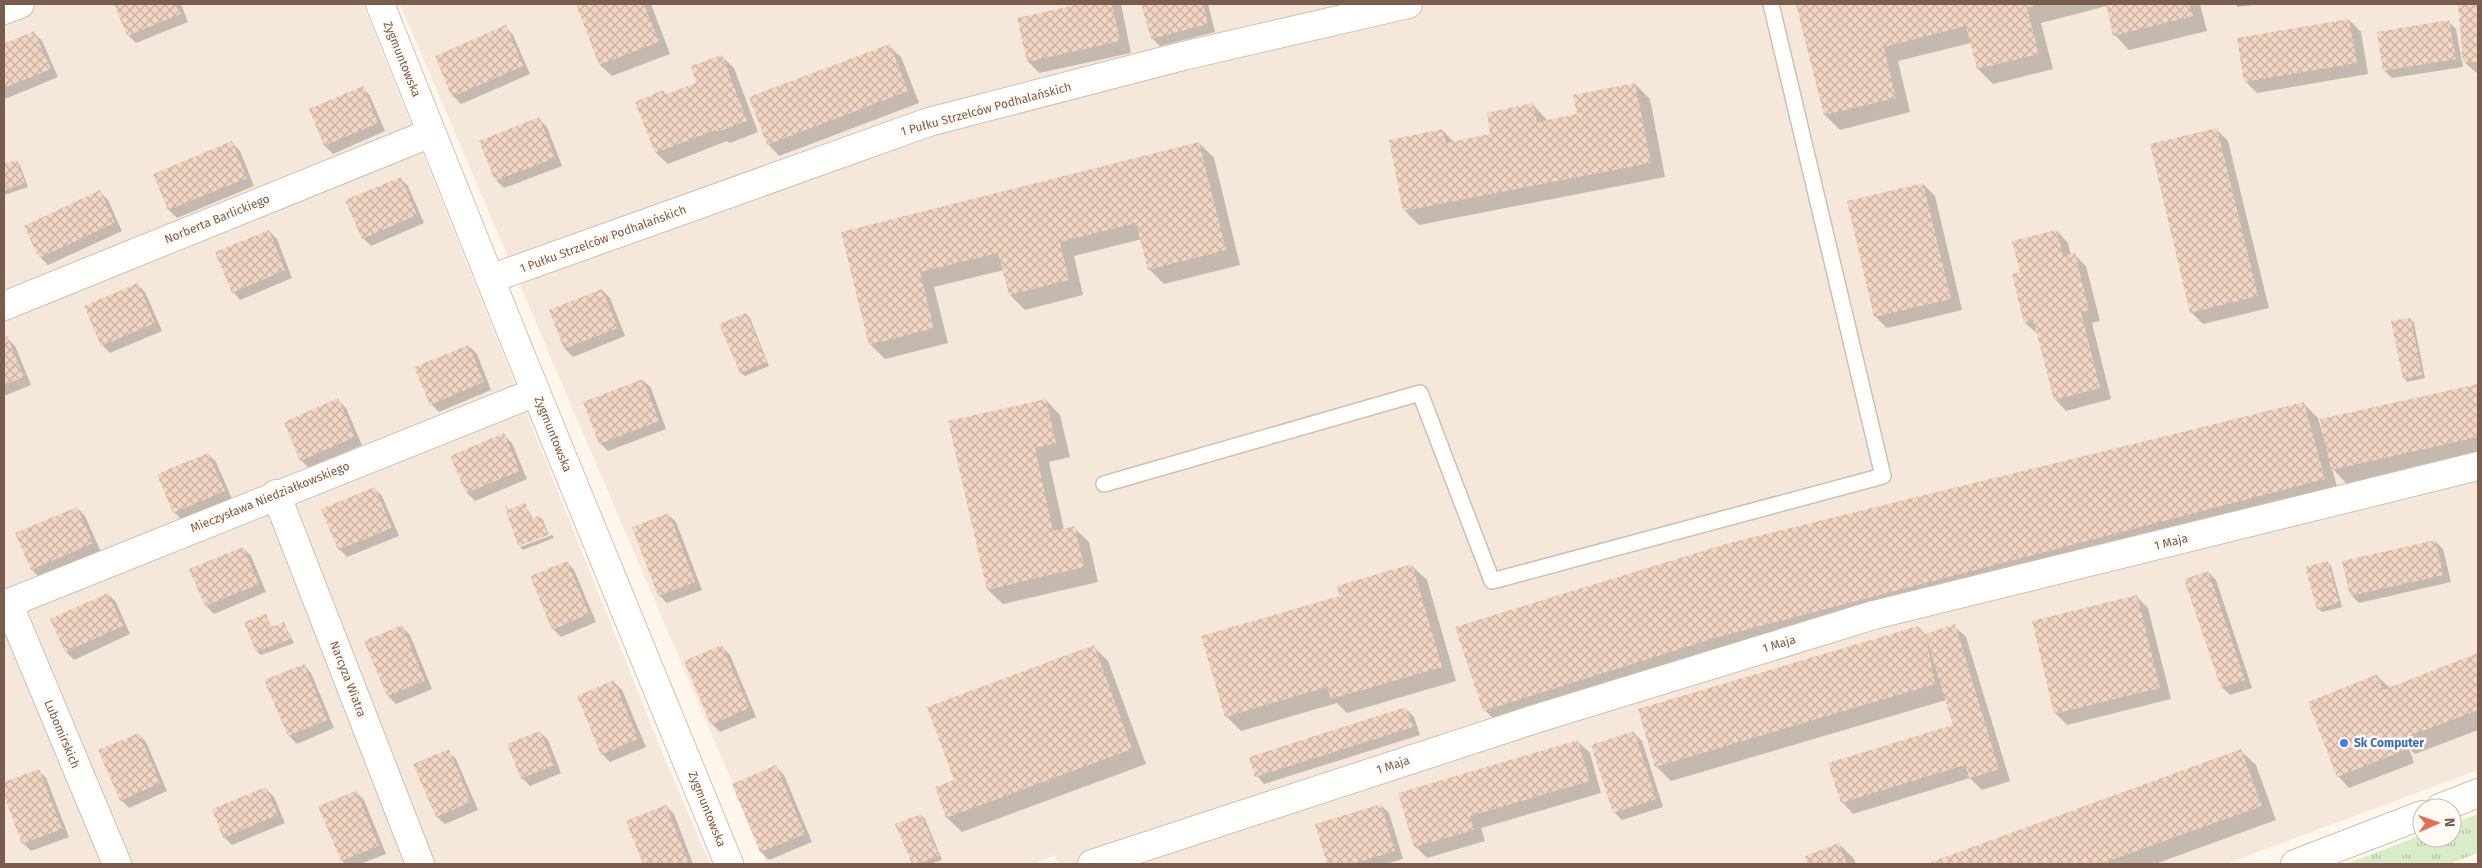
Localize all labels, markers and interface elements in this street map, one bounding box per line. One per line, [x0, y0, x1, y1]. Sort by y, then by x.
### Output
street label: Zygmuntowska [380, 19, 424, 99]
street label: 1 Pułku Strzelców Podhalańskich [899, 79, 1073, 139]
street label: Norberta Barlickiego [162, 191, 272, 247]
street label: 1 Pułku Strzelców Podhalańskich [518, 202, 688, 276]
street label: Zygmuntowska [531, 394, 575, 474]
street label: Mieczysława Niedziałkowskiego [188, 459, 352, 535]
street label: 1 Maja [2153, 531, 2189, 553]
street label: 1 Maja [1761, 632, 1797, 656]
street label: Narcyza Wiatra [327, 639, 369, 719]
street label: Lubomirskich [41, 698, 83, 770]
place label: Sk Computer [2354, 736, 2424, 750]
marker: Sk Computer [2338, 737, 2350, 749]
street label: 1 Maja [1375, 753, 1411, 777]
street label: Zygmuntowska [685, 769, 729, 849]
north arrow [2412, 798, 2462, 848]
text: N [2441, 818, 2458, 828]

